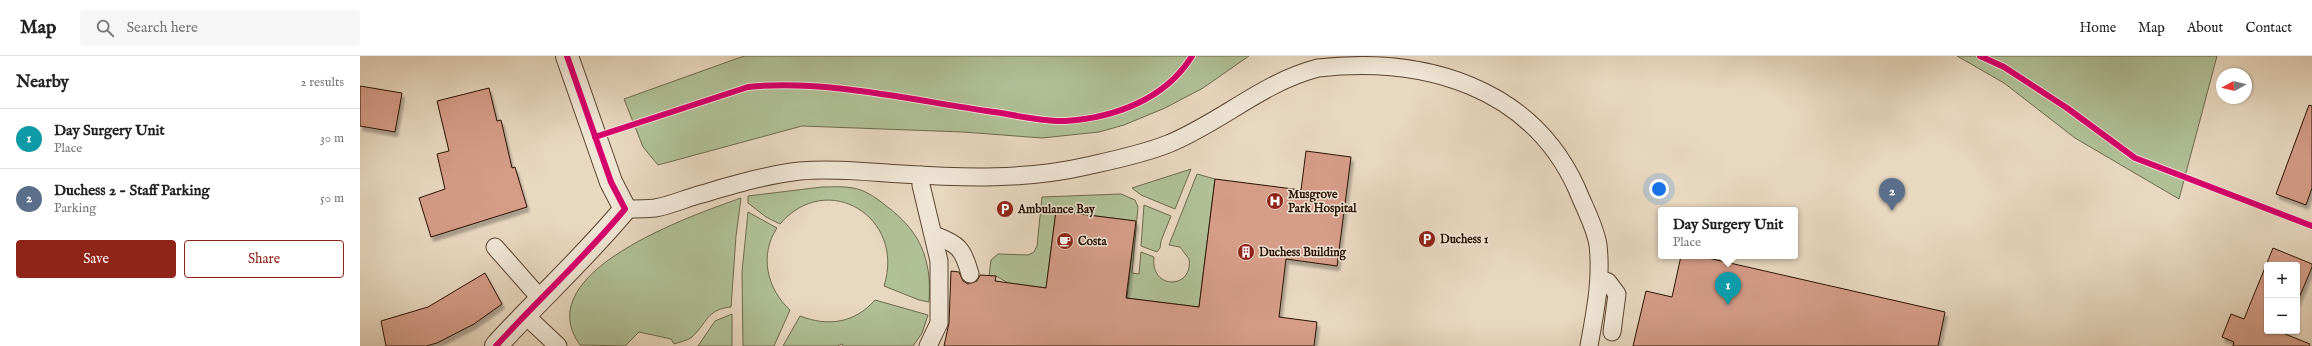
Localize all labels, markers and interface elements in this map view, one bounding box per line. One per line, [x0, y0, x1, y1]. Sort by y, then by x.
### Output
search box [80, 10, 360, 46]
text: Map [20, 16, 56, 40]
icon: search [94, 17, 116, 39]
text: Search here [126, 18, 198, 37]
text: Home [2080, 19, 2116, 37]
text: Map [2138, 19, 2165, 37]
text: About [2187, 19, 2223, 37]
text: Contact [2245, 19, 2292, 37]
north arrow [2216, 68, 2252, 104]
text: Nearby [16, 72, 69, 93]
text: 2 results [300, 74, 344, 91]
text: Day Surgery Unit [54, 121, 165, 140]
text: 1 [27, 130, 31, 147]
text: 30 m [320, 130, 344, 147]
text: Place [54, 140, 82, 157]
pin: 2 [1879, 178, 1905, 211]
your location [1649, 179, 1669, 199]
text: Duchess 2 - Staff Parking [54, 181, 210, 200]
place label: Musgrove Park Hospital [1288, 187, 1357, 217]
text: 2 [26, 190, 32, 207]
text: 50 m [320, 190, 344, 207]
hospital icon: Musgrove Park Hospital [1265, 191, 1285, 211]
parking icon: Ambulance Bay [995, 199, 1015, 219]
text: Parking [54, 200, 96, 217]
place label: Ambulance Bay [1017, 202, 1096, 218]
popup [1658, 207, 1798, 259]
text: Day Surgery Unit [1673, 215, 1783, 234]
parking icon: Duchess 1 [1417, 229, 1437, 249]
cafe icon: Costa [1055, 231, 1075, 251]
place label: Duchess 1 [1440, 232, 1489, 247]
place label: Costa [1078, 234, 1107, 249]
text: Place [1673, 234, 1701, 251]
button: Save [16, 240, 176, 278]
button: Share [184, 240, 344, 278]
building icon: Duchess Building [1236, 242, 1256, 262]
place label: Duchess Building [1259, 245, 1347, 261]
map controls [2264, 262, 2300, 334]
button: + [2264, 262, 2300, 298]
pin: 1 [1715, 272, 1741, 305]
button: − [2264, 298, 2300, 334]

